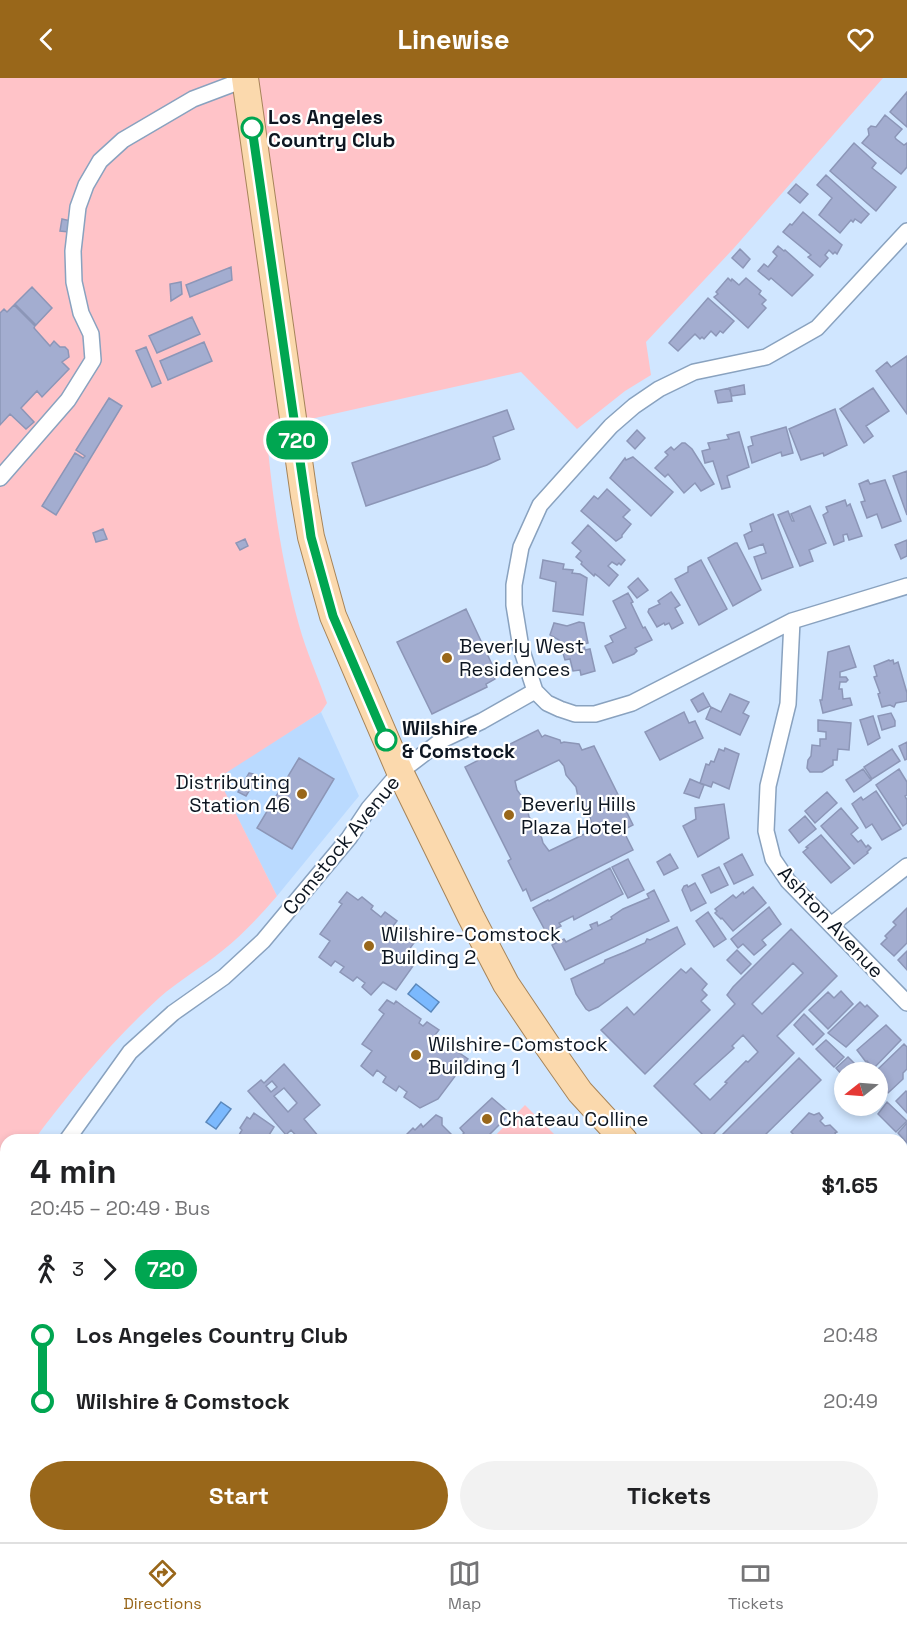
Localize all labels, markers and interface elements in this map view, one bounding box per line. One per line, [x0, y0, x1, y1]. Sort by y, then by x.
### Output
text: Linewise [397, 22, 510, 57]
icon: back [30, 23, 63, 56]
icon: heart [844, 23, 877, 56]
place label: Los Angeles Country Club [268, 104, 395, 153]
marker: Los Angeles Country Club [241, 117, 263, 139]
line badge: 720 [262, 420, 332, 460]
text: 720 [278, 427, 316, 454]
place label: Beverly West Residences [459, 633, 584, 682]
marker: Beverly West Residences [440, 651, 454, 665]
place label: Wilshire & Comstock [402, 715, 515, 764]
marker: Wilshire & Comstock [375, 729, 397, 751]
place label: Distributing Station 46 [176, 769, 290, 818]
street label: Comstock Avenue [277, 770, 405, 920]
marker: Distributing Station 46 [295, 787, 309, 801]
place label: Beverly Hills Plaza Hotel [521, 791, 636, 840]
marker: Beverly Hills Plaza Hotel [502, 808, 516, 822]
street label: Ashton Avenue [772, 860, 890, 984]
place label: Wilshire-Comstock Building 2 [381, 921, 561, 970]
marker: Wilshire-Comstock Building 2 [362, 939, 376, 953]
place label: Wilshire-Comstock Building 1 [428, 1031, 608, 1080]
marker: Wilshire-Comstock Building 1 [409, 1048, 423, 1062]
north arrow [834, 1062, 888, 1116]
map controls [834, 1062, 888, 1116]
place label: Chateau Colline [499, 1106, 648, 1132]
marker: Chateau Colline [480, 1112, 494, 1126]
text: 4 min [30, 1151, 117, 1193]
text: $1.65 [822, 1171, 878, 1199]
text: 20:45 – 20:49 · Bus [30, 1195, 210, 1221]
icon: walk [30, 1253, 63, 1286]
icon: forward [93, 1253, 126, 1286]
text: 3 [72, 1256, 84, 1282]
text: 720 [147, 1256, 185, 1283]
text: Los Angeles Country Club [76, 1321, 348, 1349]
text: 20:48 [823, 1322, 878, 1348]
text: Wilshire & Comstock [76, 1387, 290, 1415]
text: 20:49 [823, 1388, 878, 1414]
button: Start [30, 1461, 448, 1530]
button: Tickets [460, 1461, 878, 1530]
tab: Directions [123, 1557, 202, 1614]
tab: Map [448, 1557, 481, 1614]
tab: Tickets [728, 1557, 784, 1614]

